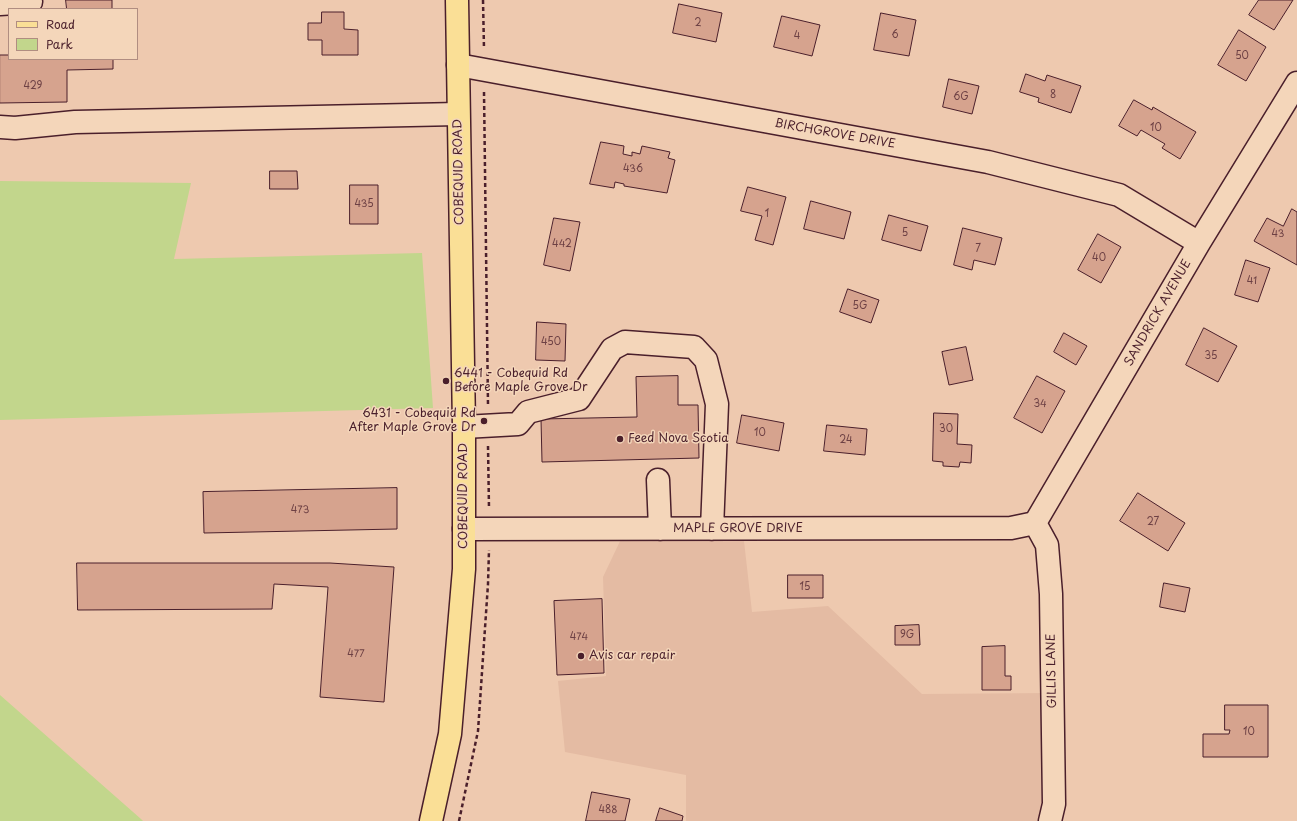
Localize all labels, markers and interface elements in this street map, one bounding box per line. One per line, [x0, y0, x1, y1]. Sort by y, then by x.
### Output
legend [8, 8, 138, 60]
text: Road [46, 15, 75, 33]
house number: 2 [694, 17, 702, 29]
house number: 6 [891, 29, 899, 41]
house number: 4 [794, 30, 800, 42]
text: Park [46, 35, 73, 53]
house number: 50 [1235, 50, 1249, 62]
house number: 429 [24, 80, 42, 92]
house number: 8 [1050, 89, 1056, 101]
house number: 6G [953, 91, 969, 103]
street label: BIRCHGROVE DRIVE [773, 116, 897, 152]
street label: COBEQUID ROAD [451, 119, 467, 225]
house number: 10 [1150, 122, 1162, 134]
house number: 436 [623, 163, 643, 175]
house number: 435 [354, 198, 374, 210]
house number: 1 [765, 208, 769, 220]
house number: 5 [902, 227, 908, 239]
house number: 43 [1272, 228, 1284, 240]
house number: 442 [552, 238, 572, 250]
house number: 7 [975, 243, 981, 255]
house number: 40 [1092, 252, 1106, 264]
street label: SANDRICK AVENUE [1122, 257, 1194, 369]
house number: 41 [1247, 275, 1257, 287]
house number: 5G [853, 300, 867, 312]
house number: 450 [541, 336, 561, 348]
house number: 35 [1205, 350, 1217, 362]
place label: 6441 - Cobequid Rd Before Maple Grove Dr [454, 367, 588, 395]
marker: 6441 - Cobequid Rd Before Maple Grove Dr [441, 376, 451, 386]
house number: 34 [1033, 398, 1047, 410]
place label: 6431 - Cobequid Rd After Maple Grove Dr [349, 407, 476, 435]
marker: 6431 - Cobequid Rd After Maple Grove Dr [479, 416, 489, 426]
house number: 30 [939, 423, 953, 435]
house number: 10 [754, 427, 766, 439]
place label: Feed Nova Scotia [628, 432, 729, 446]
marker: Feed Nova Scotia [615, 434, 625, 444]
house number: 24 [839, 434, 853, 446]
street label: COBEQUID ROAD [457, 443, 471, 549]
house number: 473 [291, 504, 309, 516]
house number: 27 [1147, 516, 1159, 528]
street label: MAPLE GROVE DRIVE [673, 522, 803, 536]
house number: 15 [800, 581, 810, 593]
house number: 9G [900, 629, 914, 641]
house number: 474 [570, 631, 588, 643]
street label: GILLIS LANE [1044, 633, 1060, 709]
house number: 477 [347, 648, 365, 660]
place label: Avis car repair [589, 649, 675, 663]
marker: Avis car repair [576, 651, 586, 661]
house number: 10 [1243, 726, 1255, 738]
house number: 488 [599, 804, 617, 816]

